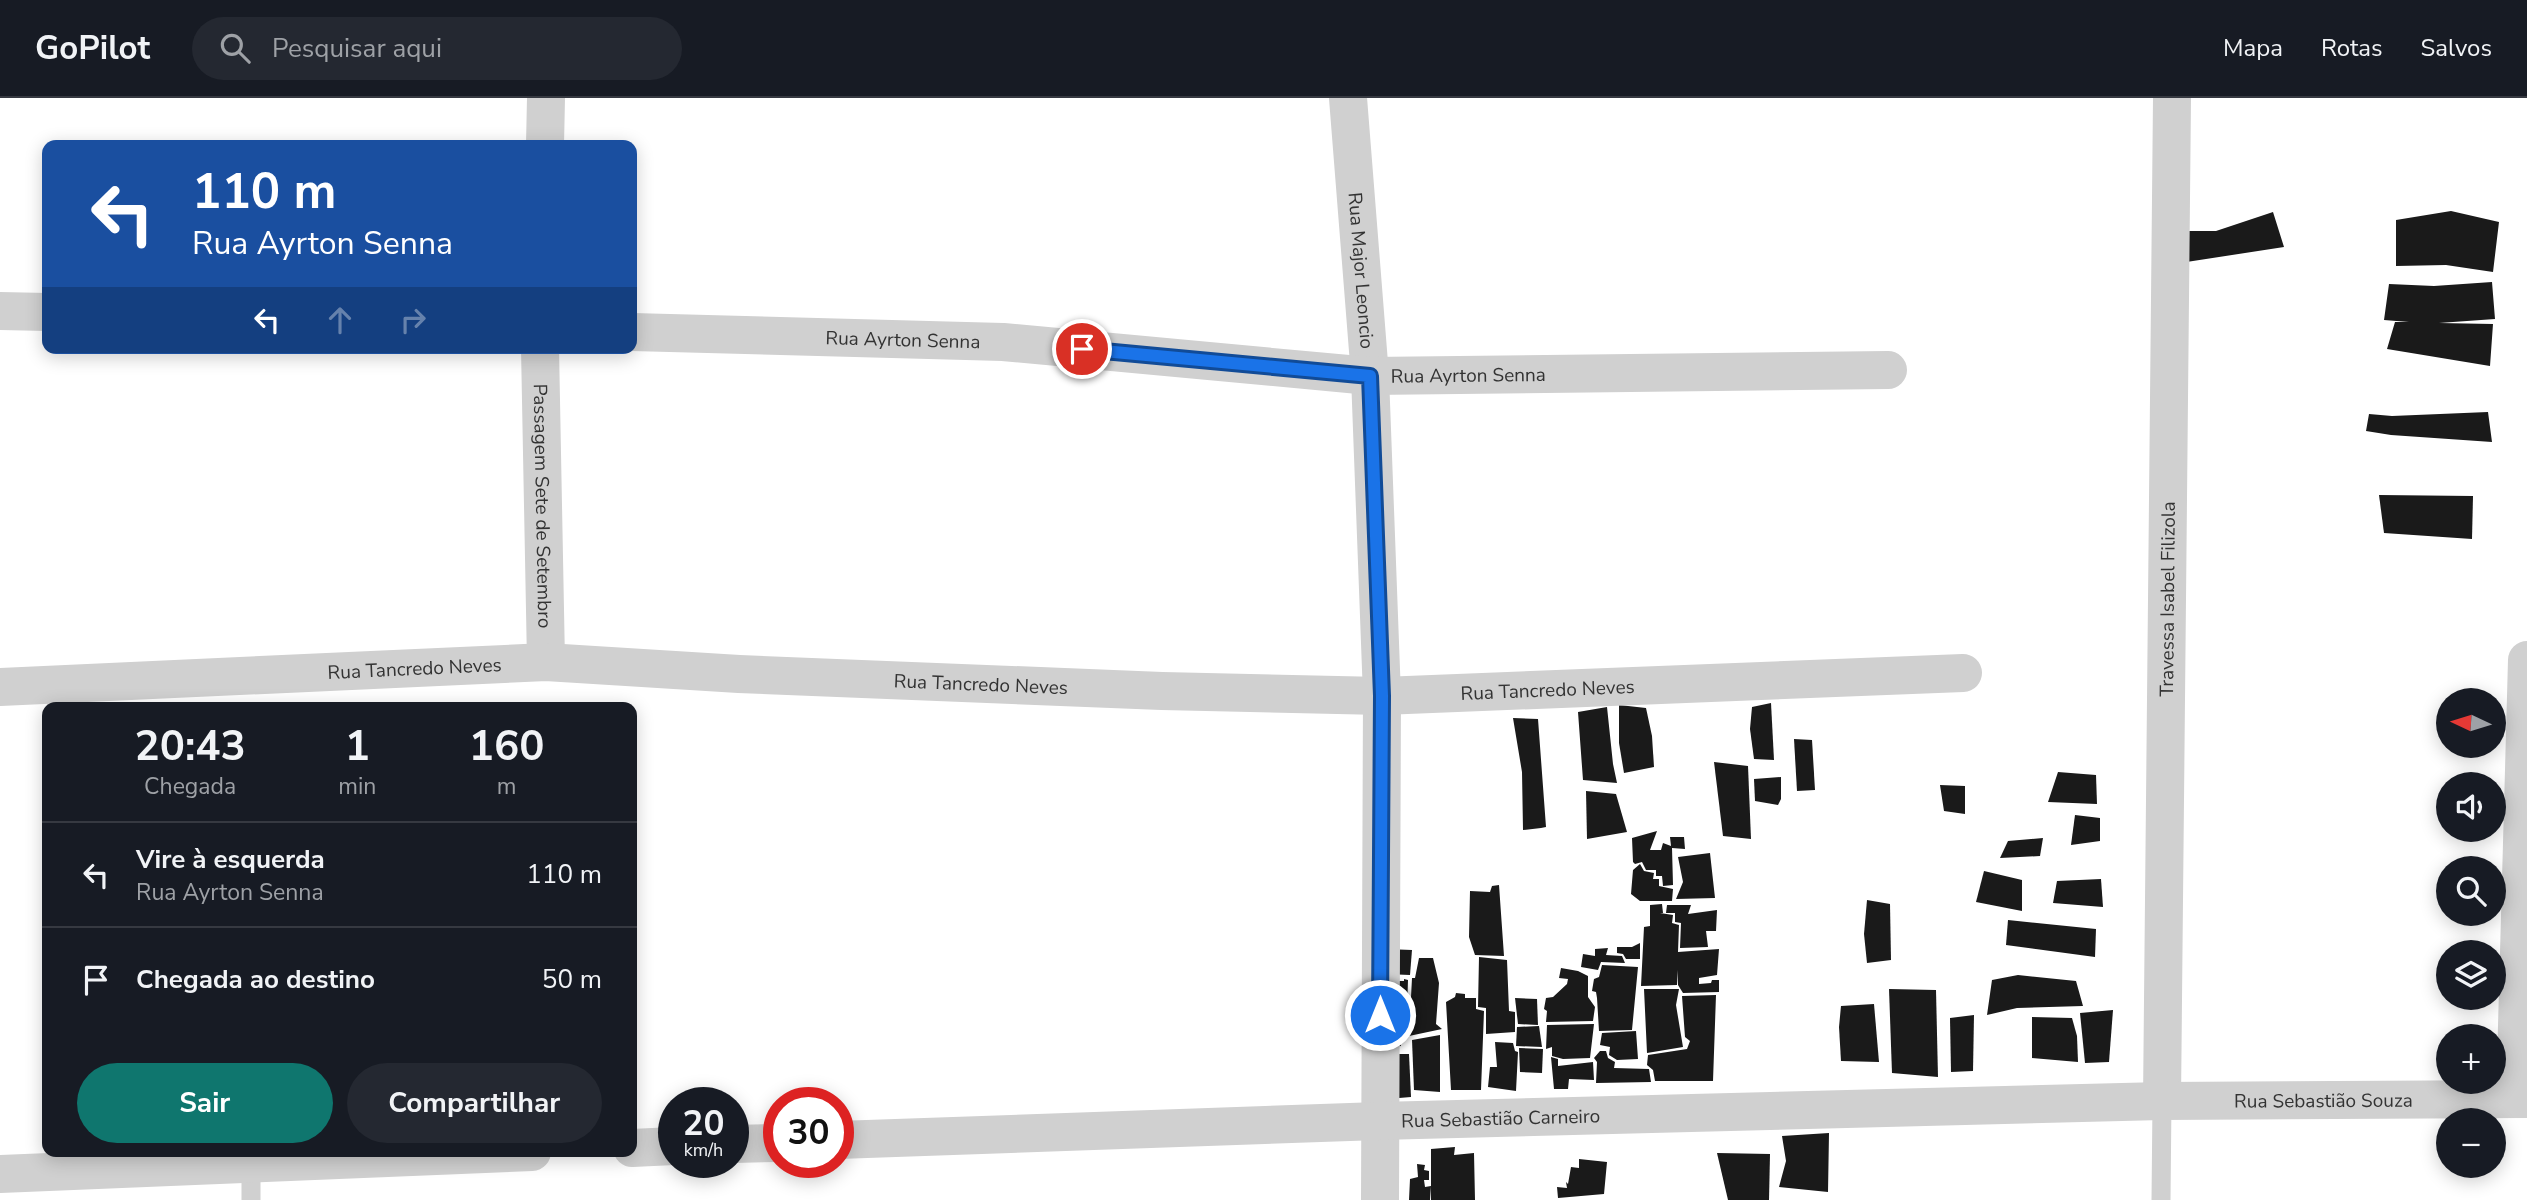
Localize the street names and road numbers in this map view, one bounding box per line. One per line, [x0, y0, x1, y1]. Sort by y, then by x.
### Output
street label: Rua Major Leoncio [1341, 191, 1380, 350]
street label: Rua Ayrton Senna [825, 325, 981, 355]
street label: Rua Ayrton Senna [1391, 362, 1546, 390]
street label: Passagem Sete de Setembro [527, 383, 557, 629]
street label: Travessa Isabel Filizola [2154, 501, 2182, 697]
street label: Rua Tancredo Neves [327, 652, 502, 686]
street label: Rua Tancredo Neves [893, 668, 1068, 701]
street label: Rua Tancredo Neves [1460, 674, 1635, 707]
street label: Rua Sebastião Souza [2234, 1088, 2413, 1115]
street label: Rua Sebastião Carneiro [1401, 1103, 1600, 1134]

